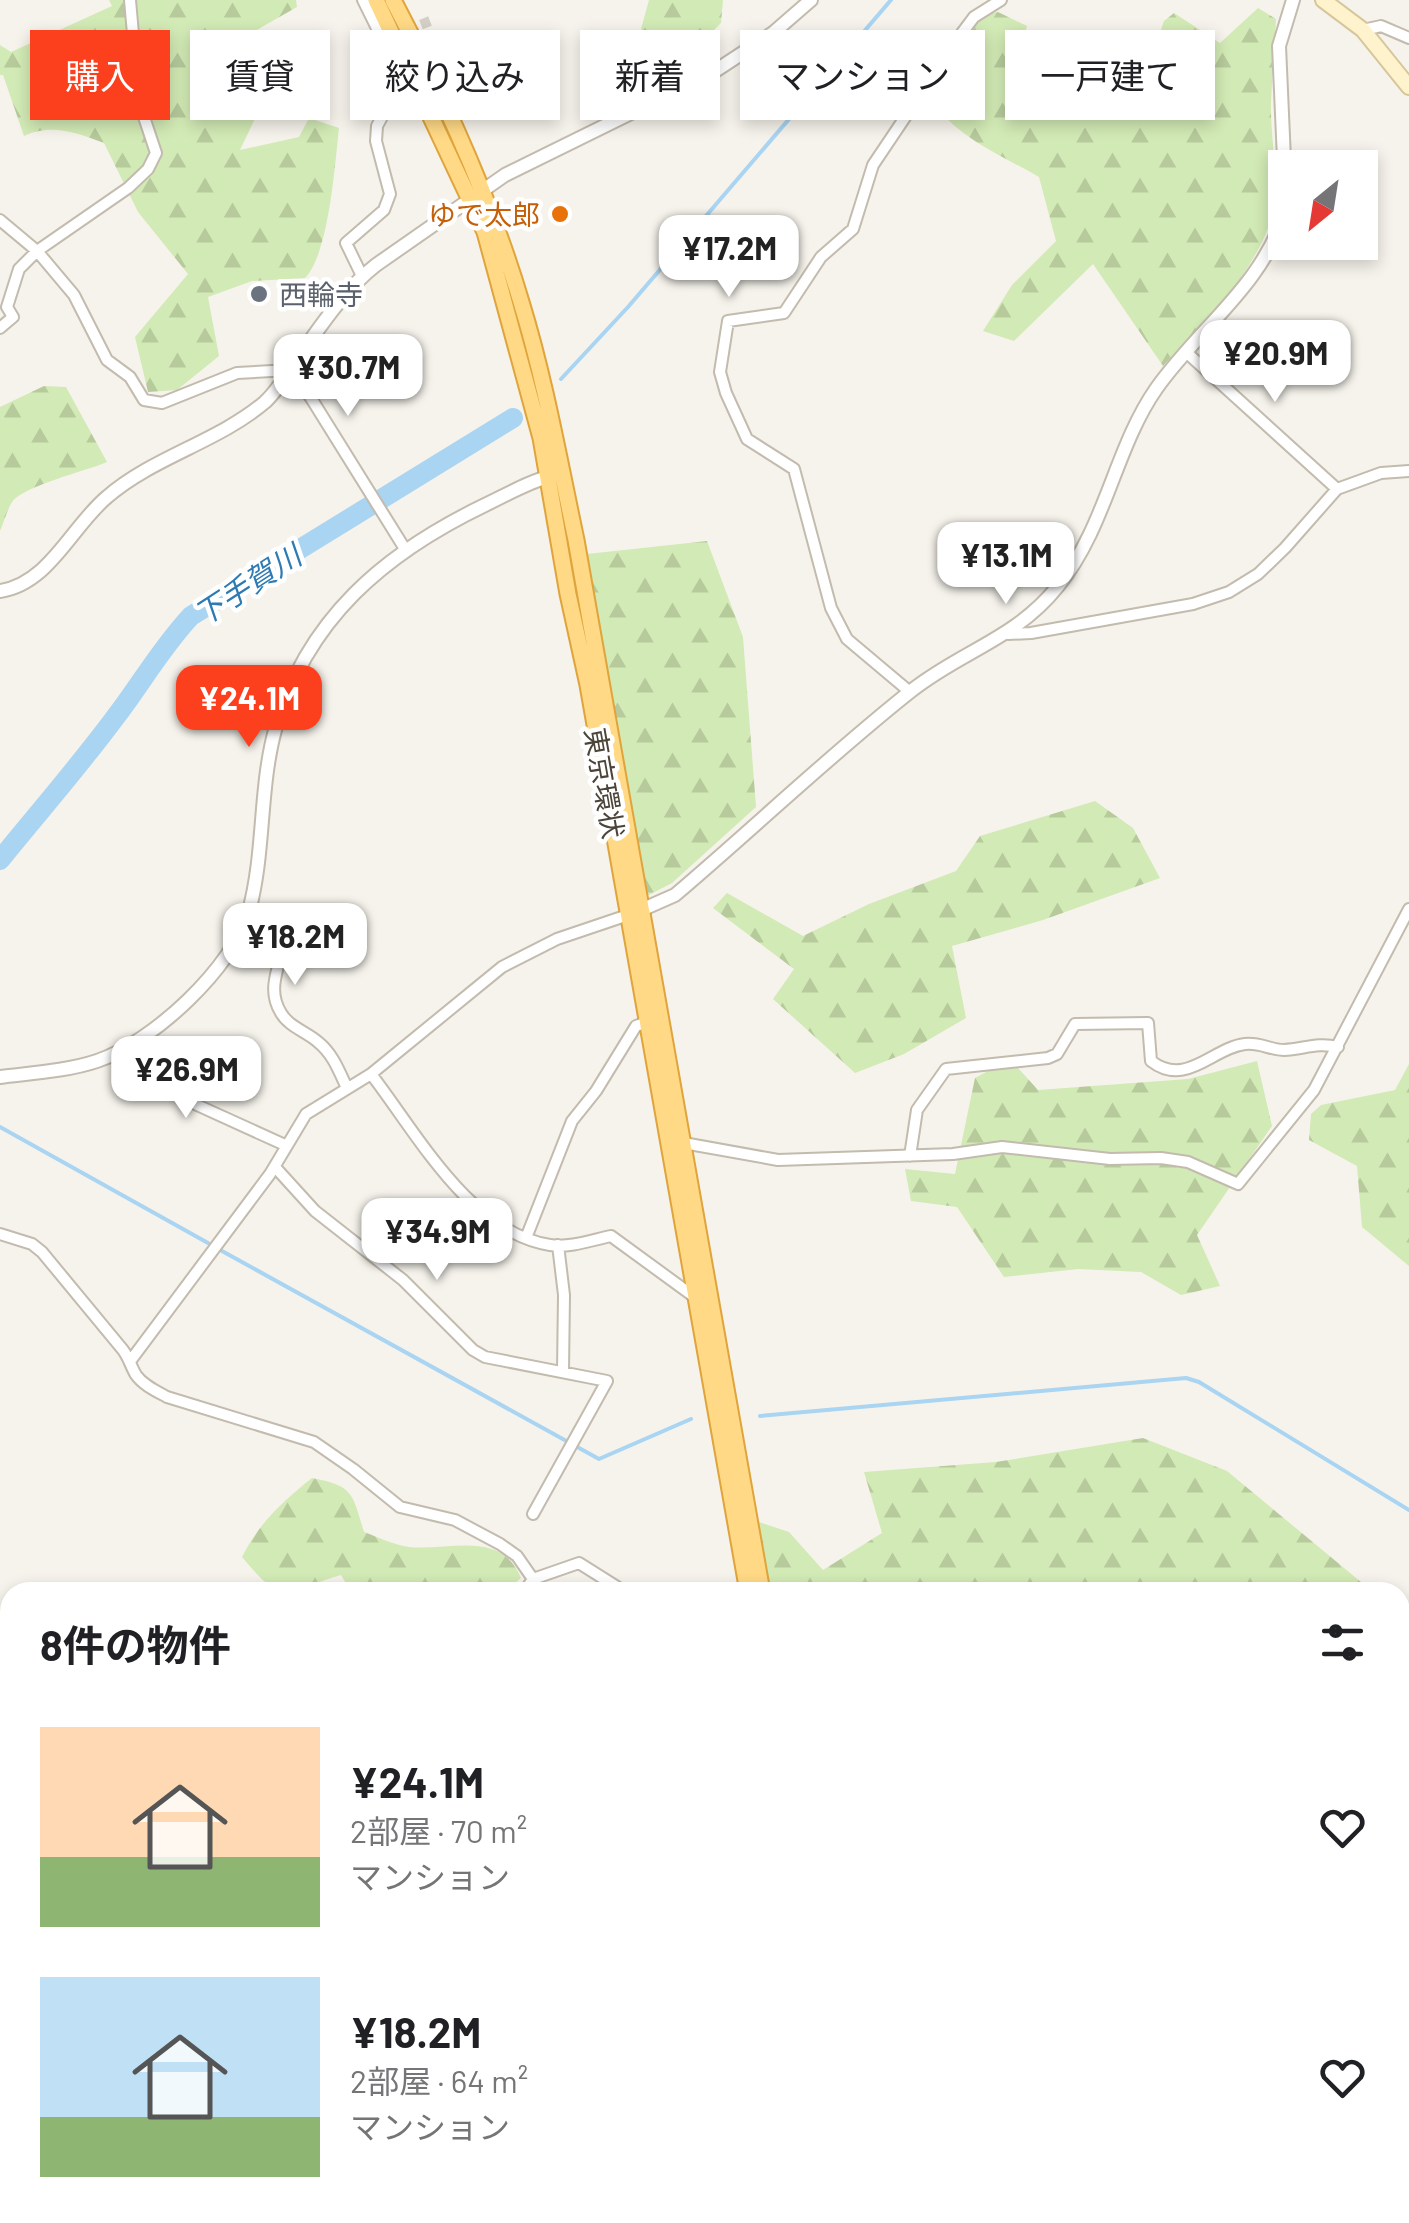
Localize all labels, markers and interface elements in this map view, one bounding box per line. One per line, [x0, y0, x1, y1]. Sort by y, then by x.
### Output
chip: 購入 [30, 30, 170, 120]
chip: 賃貸 [190, 30, 330, 120]
chip: 絞り込み [350, 30, 560, 120]
chip: 新着 [580, 30, 720, 120]
chip: マンション [740, 30, 985, 120]
chip: 一戸建て [1005, 30, 1215, 120]
north arrow [1268, 150, 1378, 260]
map controls [1268, 150, 1378, 260]
place label: ゆで太郎 [428, 197, 540, 231]
marker: ゆで太郎 [549, 203, 571, 225]
pin: ¥17.2M [648, 215, 810, 300]
text: ¥17.2M [681, 228, 777, 266]
place label: 西輪寺 [279, 277, 363, 311]
marker: 西輪寺 [248, 283, 270, 305]
pin: ¥20.9M [1194, 320, 1356, 405]
text: ¥20.9M [1222, 333, 1328, 371]
pin: ¥30.7M [267, 334, 429, 419]
text: ¥30.7M [296, 347, 400, 385]
pin: ¥13.1M [925, 522, 1087, 607]
water label: 下手賀川 [187, 535, 310, 632]
text: ¥13.1M [959, 535, 1053, 573]
pin: ¥24.1M [168, 665, 330, 750]
text: ¥24.1M [198, 678, 300, 716]
street label: 東京環状 [579, 725, 631, 841]
pin: ¥18.2M [214, 903, 376, 988]
text: ¥18.2M [245, 916, 345, 954]
pin: ¥26.9M [105, 1036, 267, 1121]
text: ¥26.9M [133, 1049, 239, 1087]
pin: ¥34.9M [356, 1198, 518, 1283]
text: ¥34.9M [383, 1211, 491, 1249]
icon: filters [1315, 1615, 1370, 1670]
text: 8件の物件 [40, 1619, 231, 1669]
text: ¥24.1M [350, 1756, 484, 1806]
icon: home [120, 1767, 240, 1887]
icon: heart [1315, 1800, 1370, 1855]
text: 2部屋 · 70 m² [350, 1811, 527, 1849]
text: マンション [350, 1857, 510, 1895]
text: ¥18.2M [350, 2006, 481, 2056]
icon: home [120, 2017, 240, 2137]
icon: heart [1315, 2050, 1370, 2105]
text: 2部屋 · 64 m² [350, 2061, 528, 2099]
text: マンション [350, 2107, 510, 2145]

